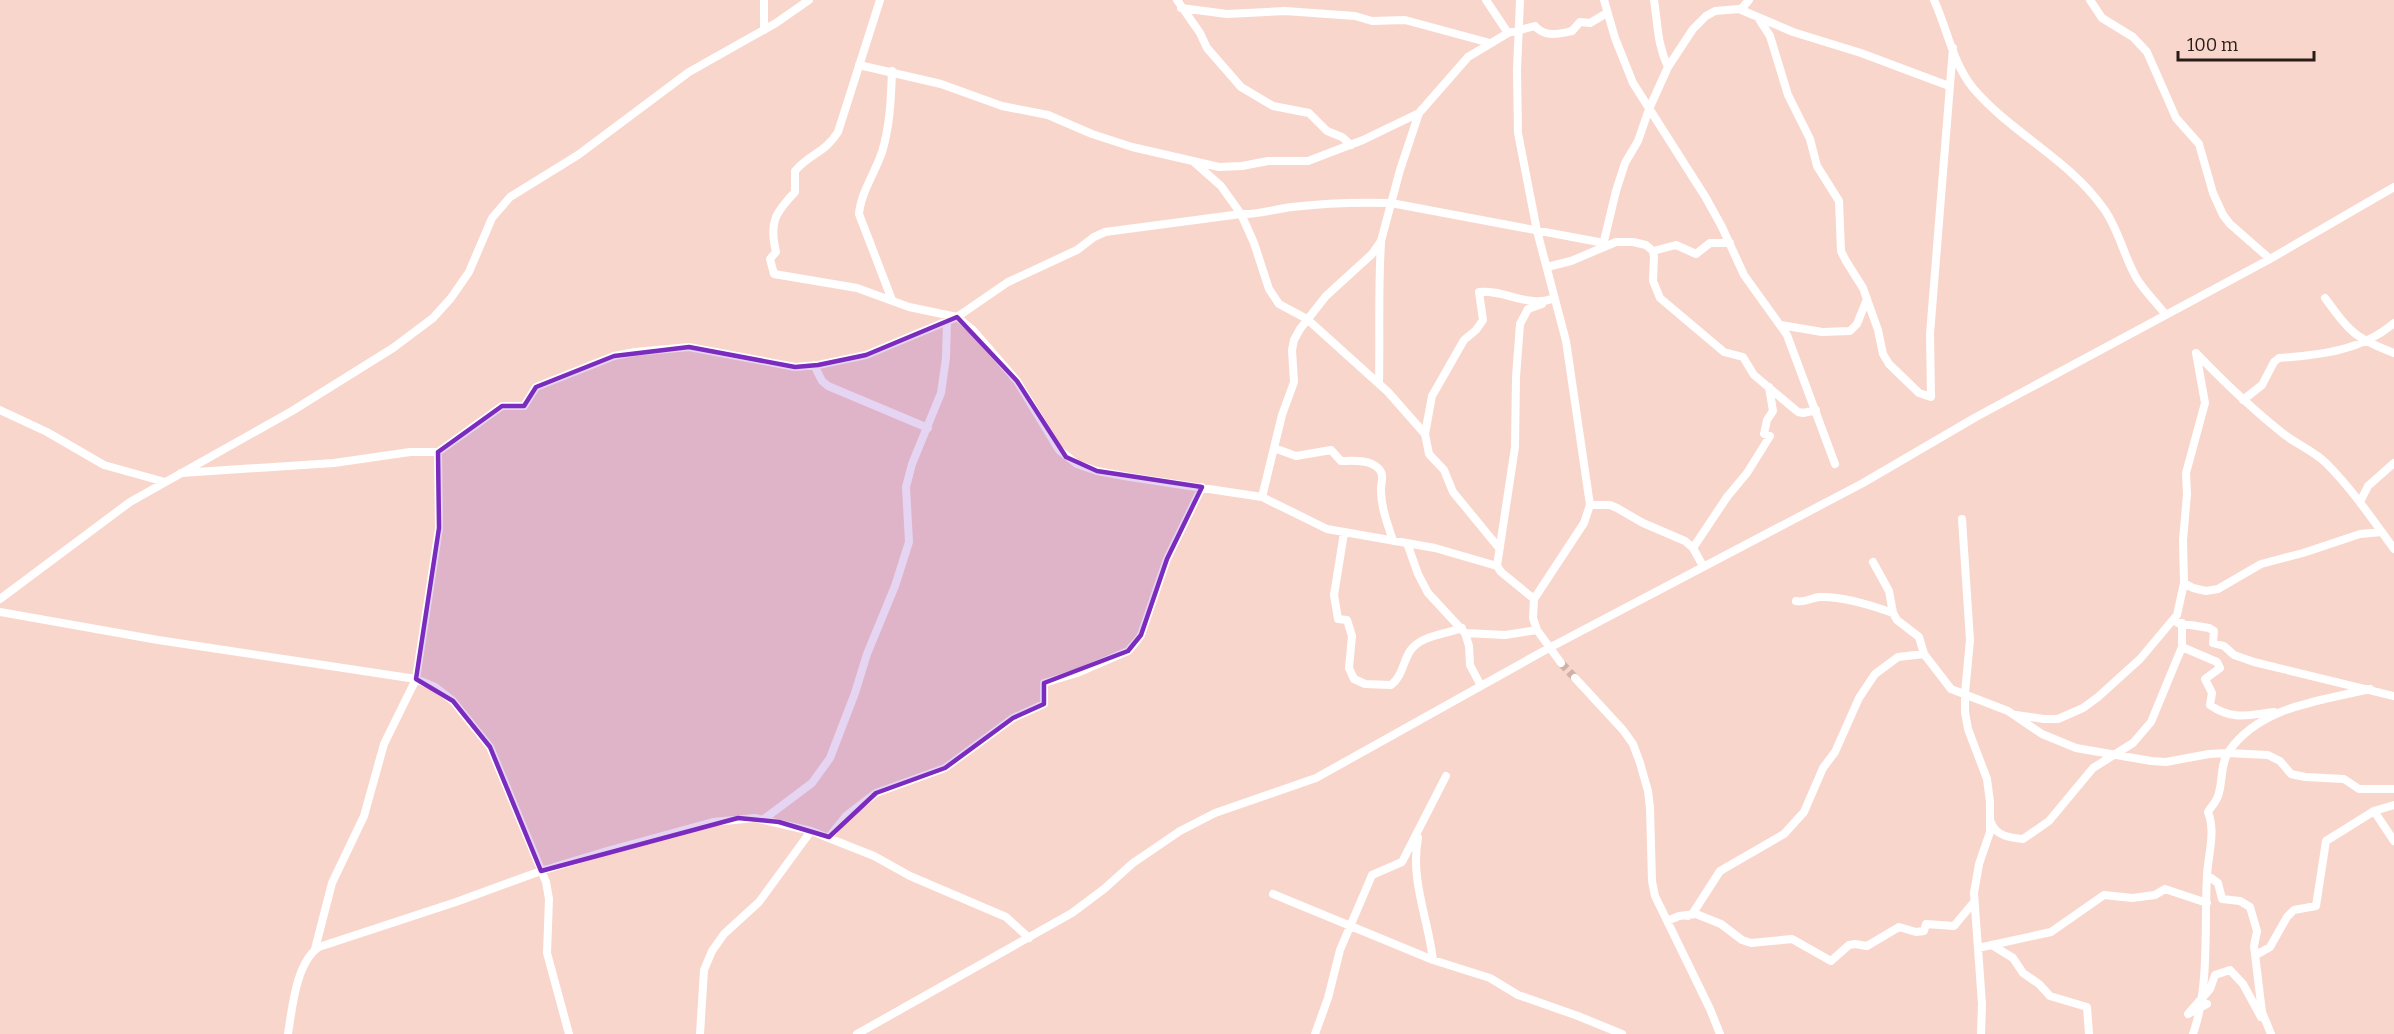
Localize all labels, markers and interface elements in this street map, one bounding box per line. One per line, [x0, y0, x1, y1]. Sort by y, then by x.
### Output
scale bar [2178, 24, 2314, 62]
text: 100 m [2187, 34, 2238, 56]

